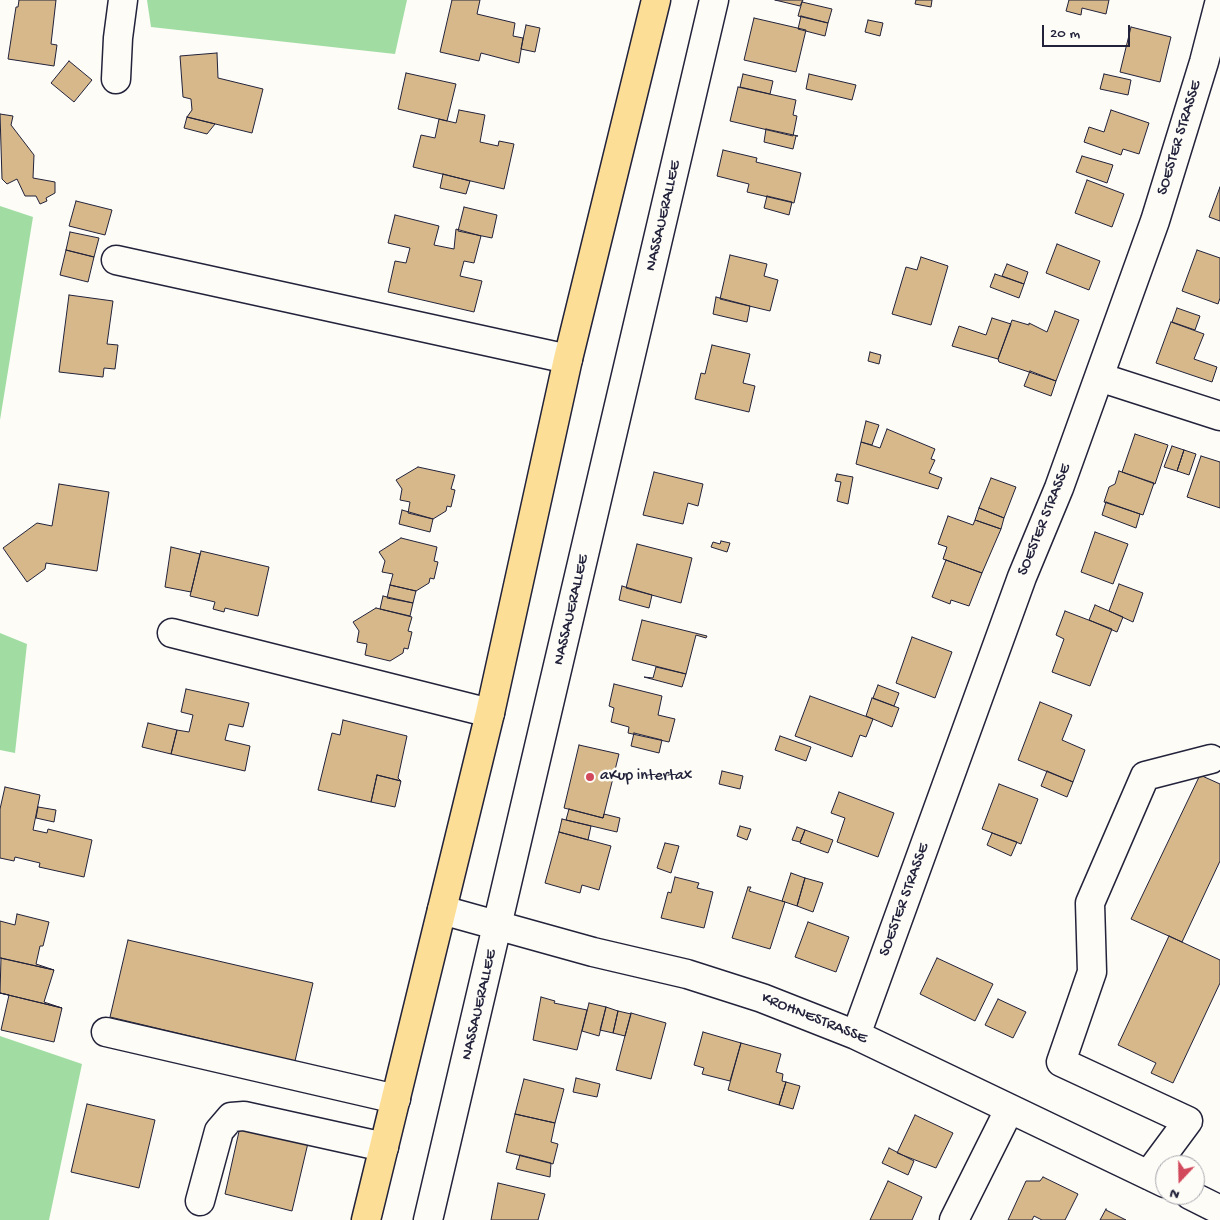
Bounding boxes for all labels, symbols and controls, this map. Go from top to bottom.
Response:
scale bar [1045,15,1132,47]
text: 20 m [1050,25,1080,43]
street label: SOESTER STRASSE [1153,78,1207,198]
street label: NASSAUERALLEE [642,159,686,273]
street label: SOESTER STRASSE [1014,461,1076,579]
street label: NASSAUERALLEE [550,553,594,667]
place label: aKup intertax [600,767,692,787]
marker: aKup intertax [584,771,596,783]
street label: SOESTER STRASSE [876,841,934,959]
street label: NASSAUERALLEE [458,948,502,1062]
street label: KROHNESTRASSE [758,989,870,1049]
north arrow [1155,1155,1205,1205]
text: N [1167,1184,1182,1203]

